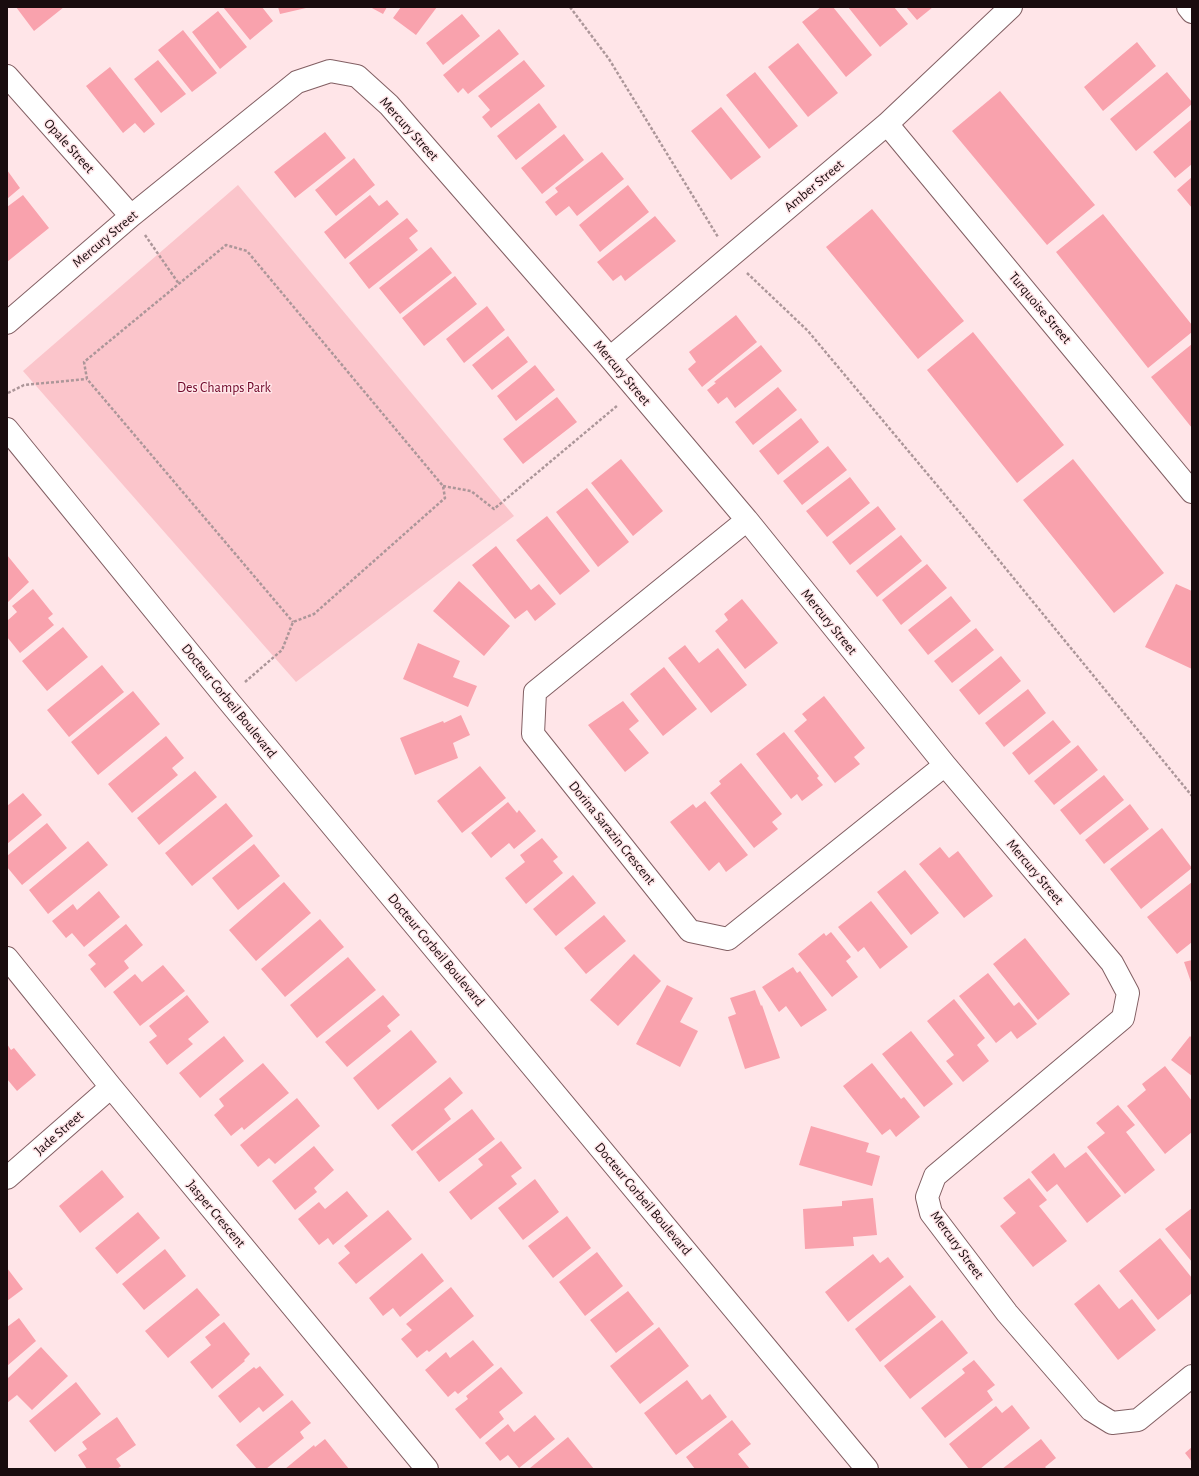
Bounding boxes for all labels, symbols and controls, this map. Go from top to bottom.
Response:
street label: Mercury Street [376,94,442,164]
street label: Opale Street [40,115,98,177]
street label: Amber Street [781,156,847,216]
street label: Mercury Street [69,207,141,271]
street label: Turquoise Street [1005,269,1075,347]
street label: Mercury Street [590,337,654,409]
park label: Des Champs Park [177,380,271,396]
street label: Mercury Street [797,586,861,658]
street label: Docteur Corbeil Boulevard [178,641,280,761]
street label: Dorina Sarazin Crescent [565,778,659,888]
street label: Mercury Street [1003,836,1067,908]
street label: Docteur Corbeil Boulevard [384,890,488,1010]
street label: Jade Street [31,1107,87,1159]
street label: Docteur Corbeil Boulevard [591,1139,695,1259]
street label: Jasper Crescent [183,1177,249,1251]
street label: Mercury Street [927,1208,987,1282]

